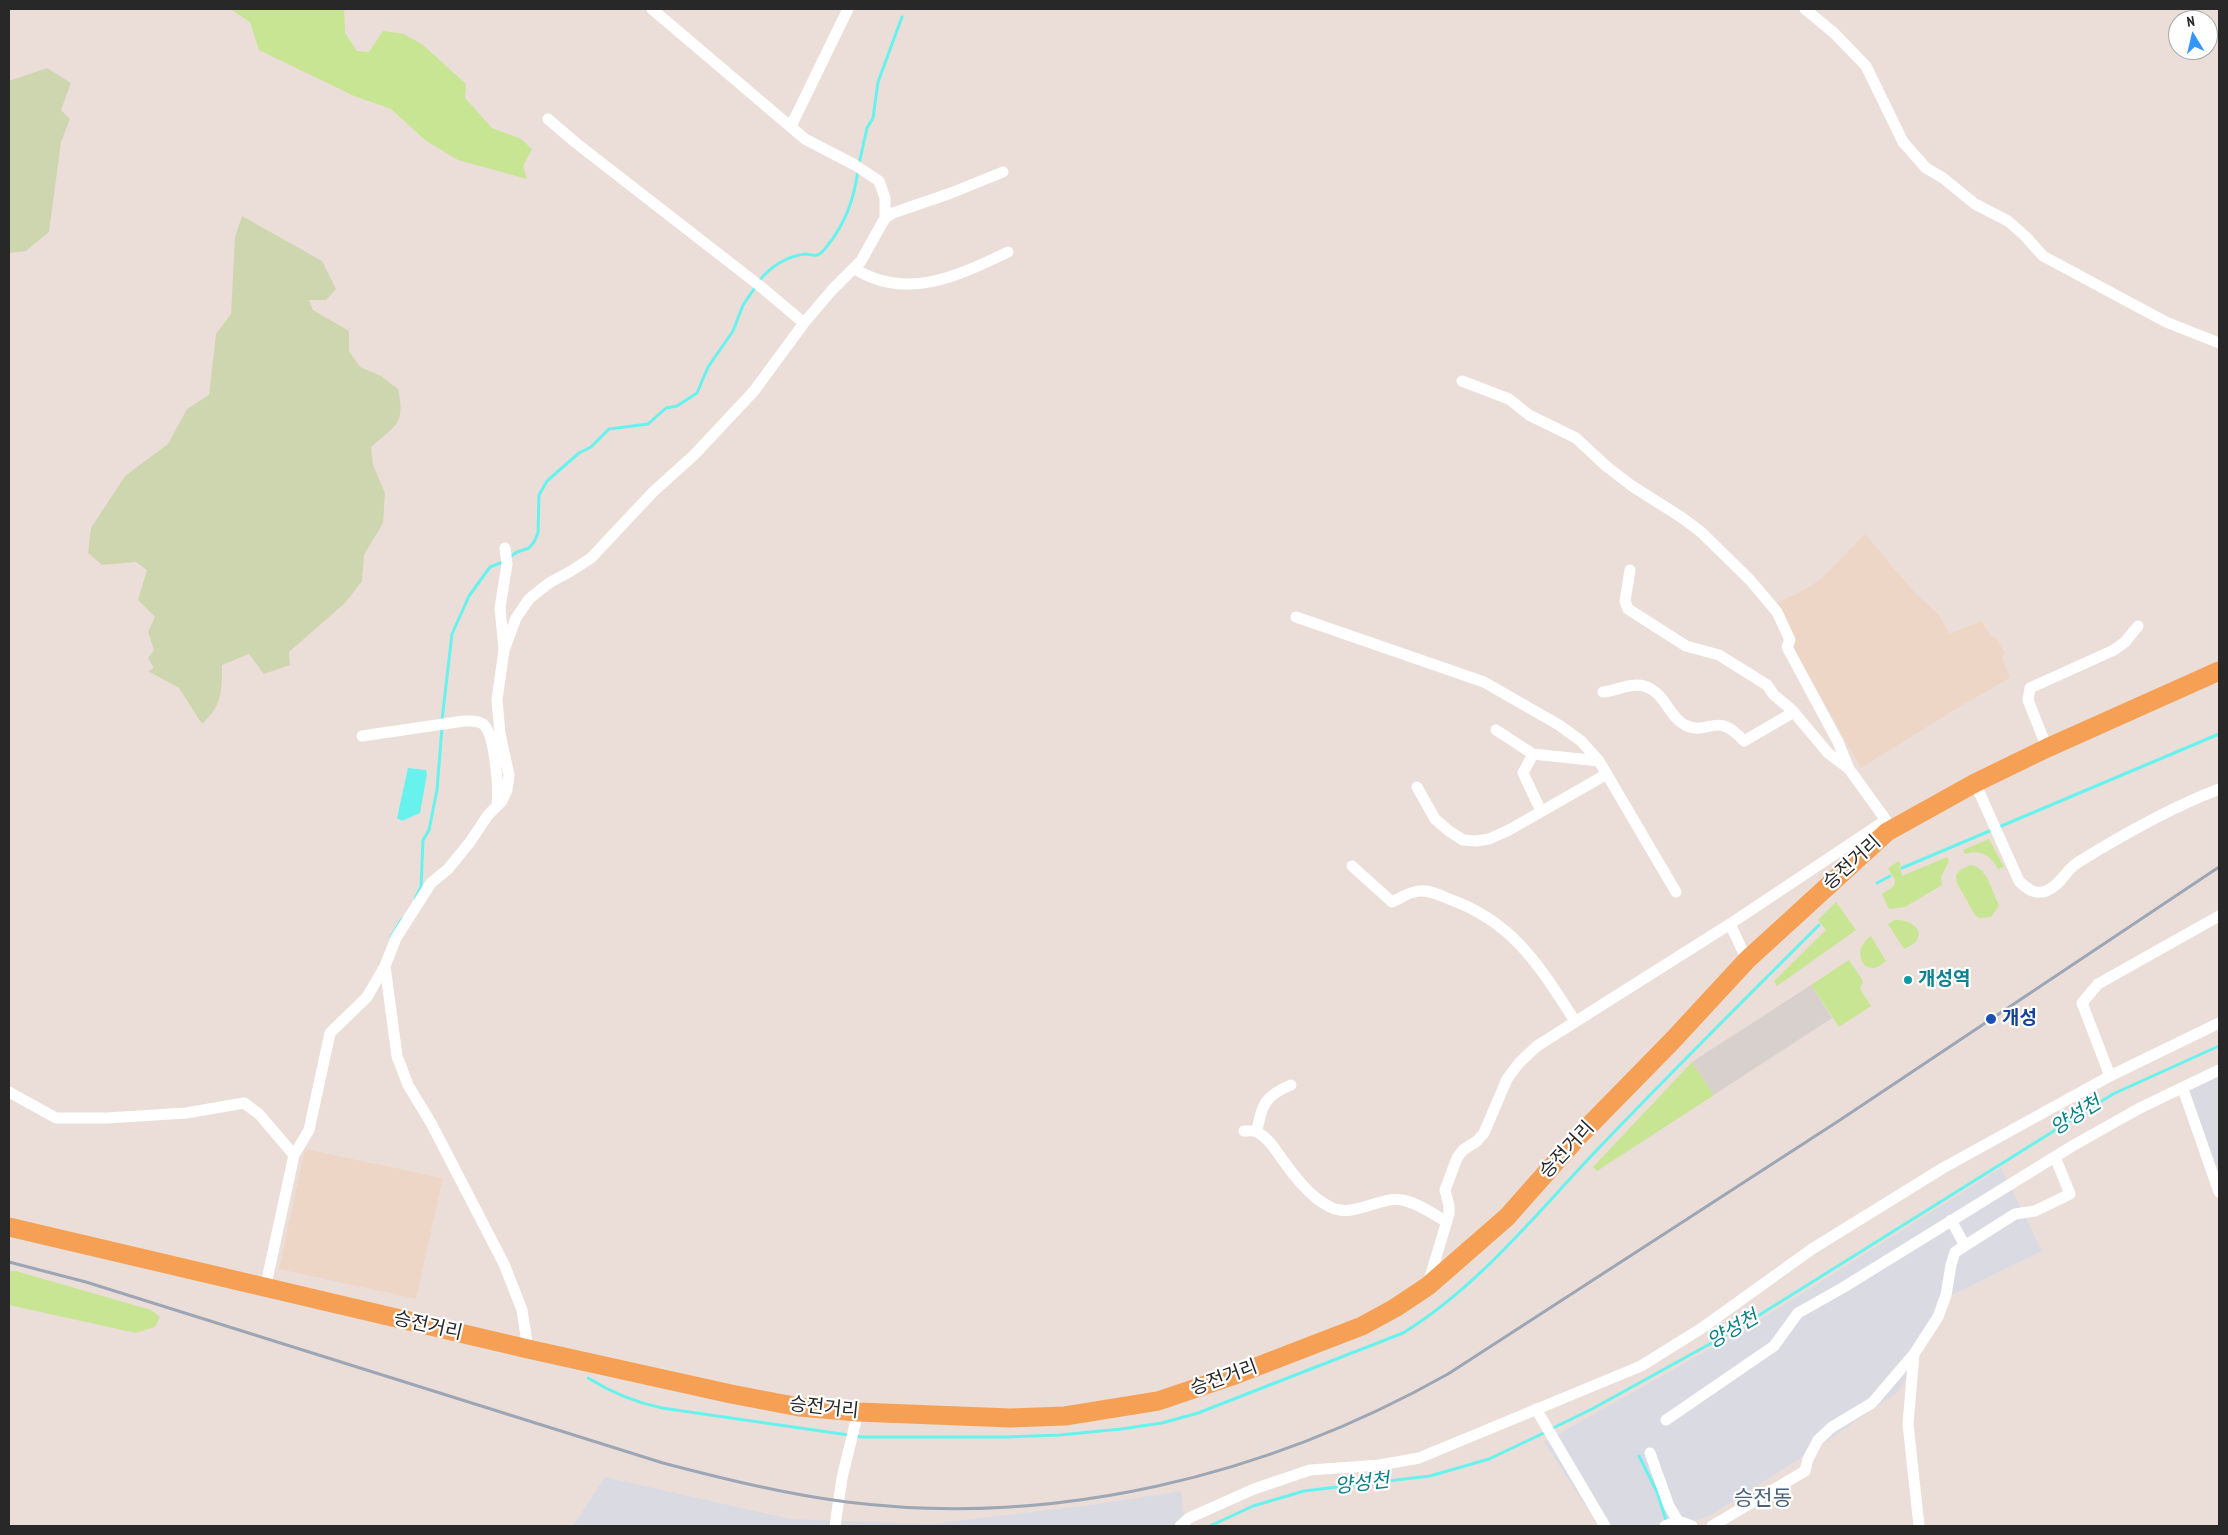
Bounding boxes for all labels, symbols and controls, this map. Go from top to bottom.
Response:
north arrow [2168,10,2218,60]
text: N [2186,12,2196,31]
street label: 승전거리 [1818,831,1886,895]
place label: 개성역 [1918,969,1970,991]
marker: 개성역 [1902,974,1914,986]
place label: 개성 [2002,1008,2037,1030]
marker: 개성 [1984,1012,1998,1026]
water label: 양성천 [2046,1091,2106,1141]
street label: 승전거리 [1535,1117,1599,1183]
water label: 양성천 [1703,1306,1763,1354]
street label: 승전거리 [391,1307,465,1345]
street label: 승전거리 [1187,1355,1261,1401]
street label: 승전거리 [788,1393,860,1423]
water label: 양성천 [1333,1469,1391,1499]
district label: 승전동 [1734,1486,1792,1512]

